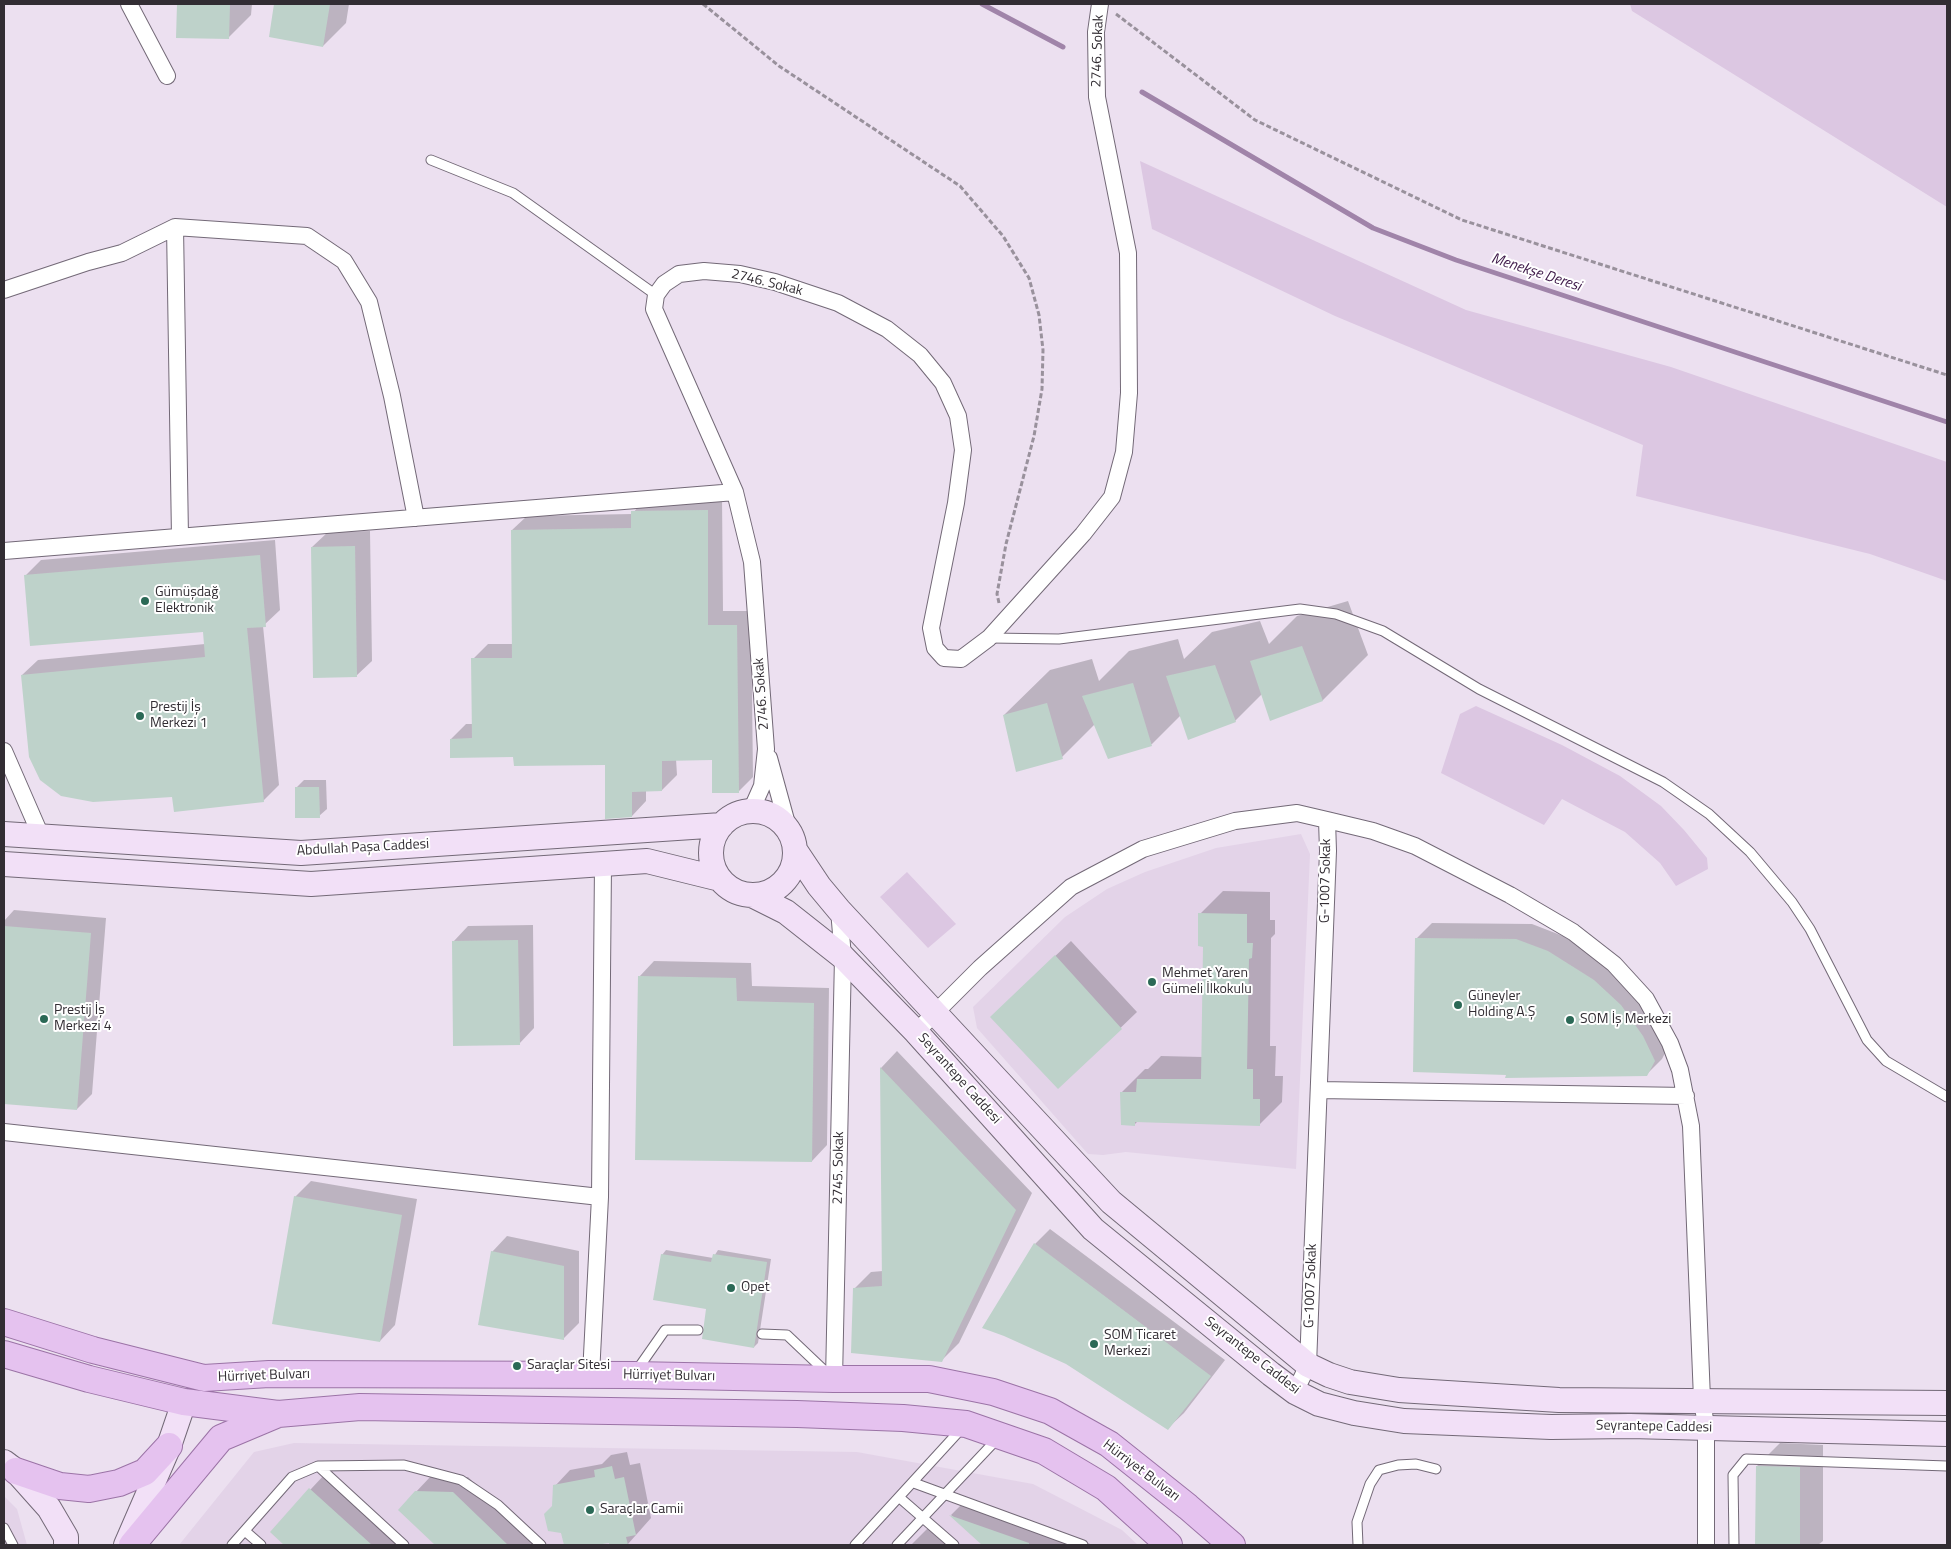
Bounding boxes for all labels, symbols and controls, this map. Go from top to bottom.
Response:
street label: 2746. Sokak [1088,14,1108,88]
water label: Menekşe Deresi [1489,250,1583,296]
street label: 2746. Sokak [730,266,804,300]
place label: Gümüşdağ Elektronik [155,585,218,618]
marker: Gümüşdağ Elektronik [139,595,151,607]
street label: 2746. Sokak [751,657,773,731]
place label: Prestij İş Merkezi 1 [150,700,208,732]
marker: Prestij İş Merkezi 1 [134,710,146,722]
street label: Abdullah Paşa Caddesi [296,836,430,860]
street label: G-1007 Sokak [1317,839,1335,923]
place label: Mehmet Yaren Gümeli İlkokulu [1162,966,1252,999]
marker: Mehmet Yaren Gümeli İlkokulu [1146,976,1158,988]
place label: Güneyler Holding A.Ş [1468,989,1535,1022]
marker: Güneyler Holding A.Ş [1452,999,1464,1011]
place label: Prestij İş Merkezi 4 [54,1003,112,1036]
place label: SOM İş Merkezi [1580,1012,1671,1028]
marker: Prestij İş Merkezi 4 [38,1013,50,1025]
marker: SOM İş Merkezi [1564,1014,1576,1026]
street label: Seyrantepe Caddesi [914,1030,1004,1128]
street label: 2745. Sokak [830,1131,848,1205]
street label: G-1007 Sokak [1301,1243,1321,1329]
place label: Opet [741,1280,770,1296]
marker: Opet [725,1282,737,1294]
street label: Seyrantepe Caddesi [1201,1314,1303,1398]
place label: SOM Ticaret Merkezi [1104,1328,1176,1360]
marker: SOM Ticaret Merkezi [1088,1338,1100,1350]
place label: Saraçlar Sitesi [527,1358,610,1374]
marker: Saraçlar Sitesi [511,1360,523,1372]
street label: Hürriyet Bulvarı [218,1366,310,1386]
street label: Hürriyet Bulvarı [623,1367,715,1385]
street label: Seyrantepe Caddesi [1596,1418,1712,1436]
street label: Hürriyet Bulvarı [1099,1437,1183,1505]
place label: Saraçlar Camii [600,1502,683,1518]
marker: Saraçlar Camii [584,1504,596,1516]

